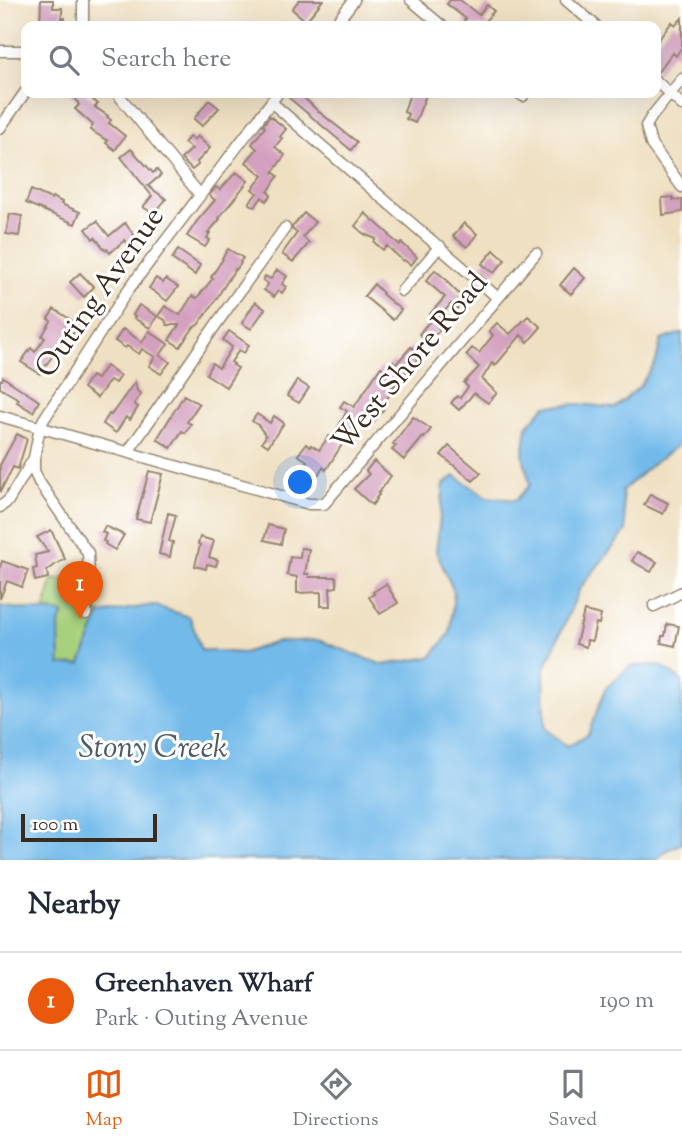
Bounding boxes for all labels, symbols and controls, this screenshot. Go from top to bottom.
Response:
search box [21,21,661,98]
icon: search [45,41,83,79]
text: Search here [101,41,231,78]
street label: Outing Avenue [26,199,176,387]
street label: West Shore Road [323,264,499,462]
your location [283,465,317,499]
pin: 1 [57,561,103,619]
water label: Stony Creek [78,726,228,772]
scale bar [21,811,158,843]
text: 100 m [32,812,78,839]
text: Nearby [28,884,120,927]
text: Greenhaven Wharf [95,966,313,1003]
text: 1 [47,985,55,1018]
text: 190 m [599,985,654,1018]
text: Park · Outing Avenue [95,1003,308,1036]
tab: Map [85,1065,123,1134]
tab: Directions [293,1065,378,1134]
tab: Saved [548,1065,597,1134]

